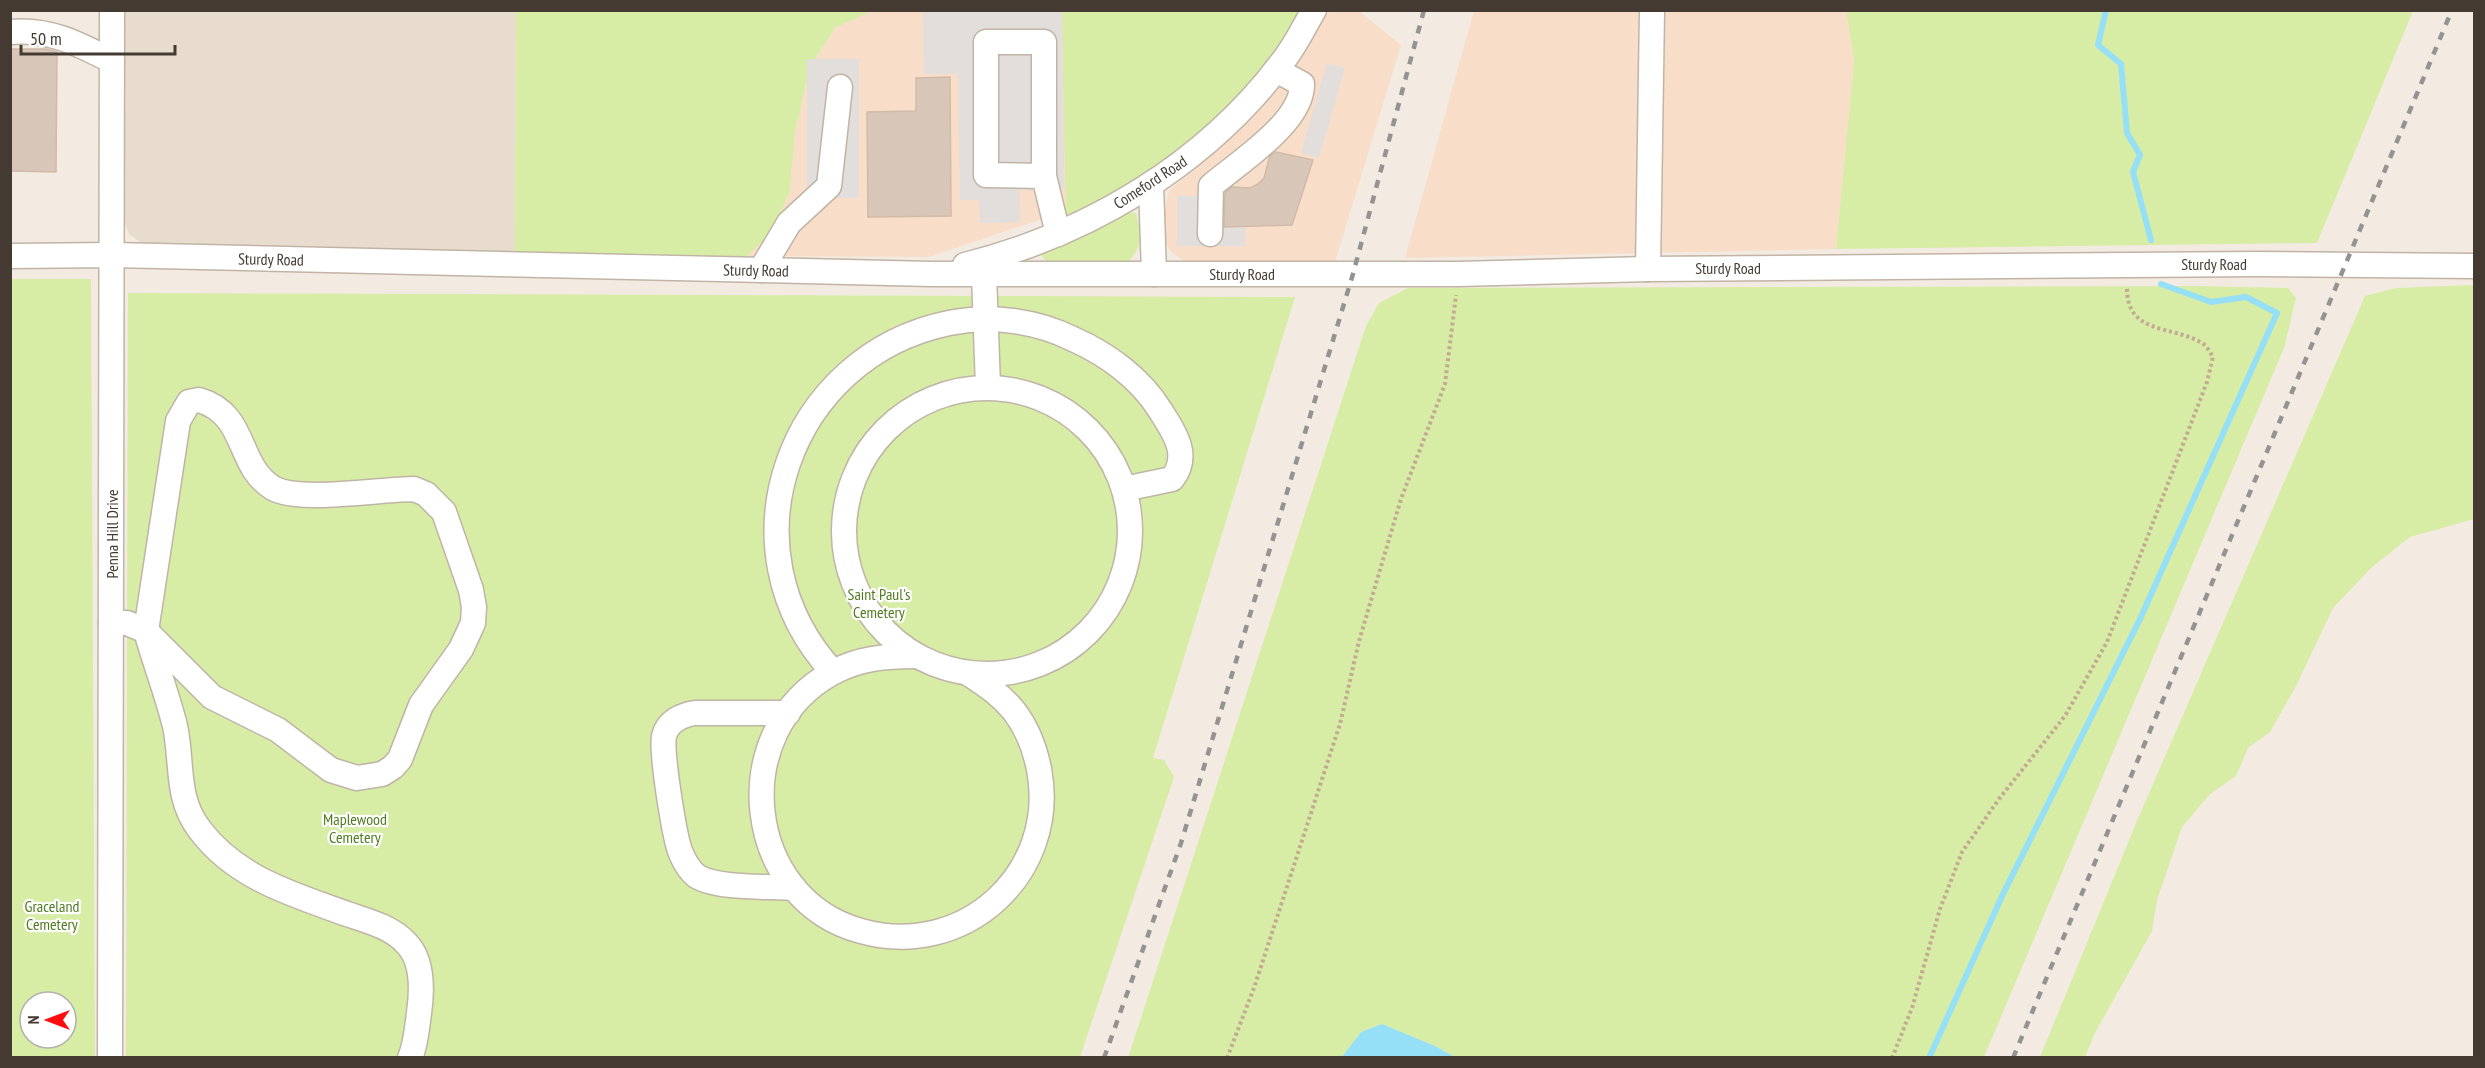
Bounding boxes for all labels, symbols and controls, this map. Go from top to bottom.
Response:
scale bar [21,18,176,56]
text: 50 m [30,27,62,50]
street label: Comeford Road [1109,151,1191,213]
street label: Sturdy Road [238,248,304,270]
street label: Sturdy Road [2181,254,2247,274]
street label: Sturdy Road [1695,258,1761,278]
street label: Sturdy Road [723,259,789,281]
street label: Sturdy Road [1209,264,1275,284]
street label: Penna Hill Drive [102,489,122,579]
park label: Saint Paul's Cemetery [848,584,910,622]
park label: Maplewood Cemetery [323,809,387,847]
park label: Graceland Cemetery [25,896,79,934]
north arrow [18,990,78,1050]
text: N [23,1016,43,1024]

